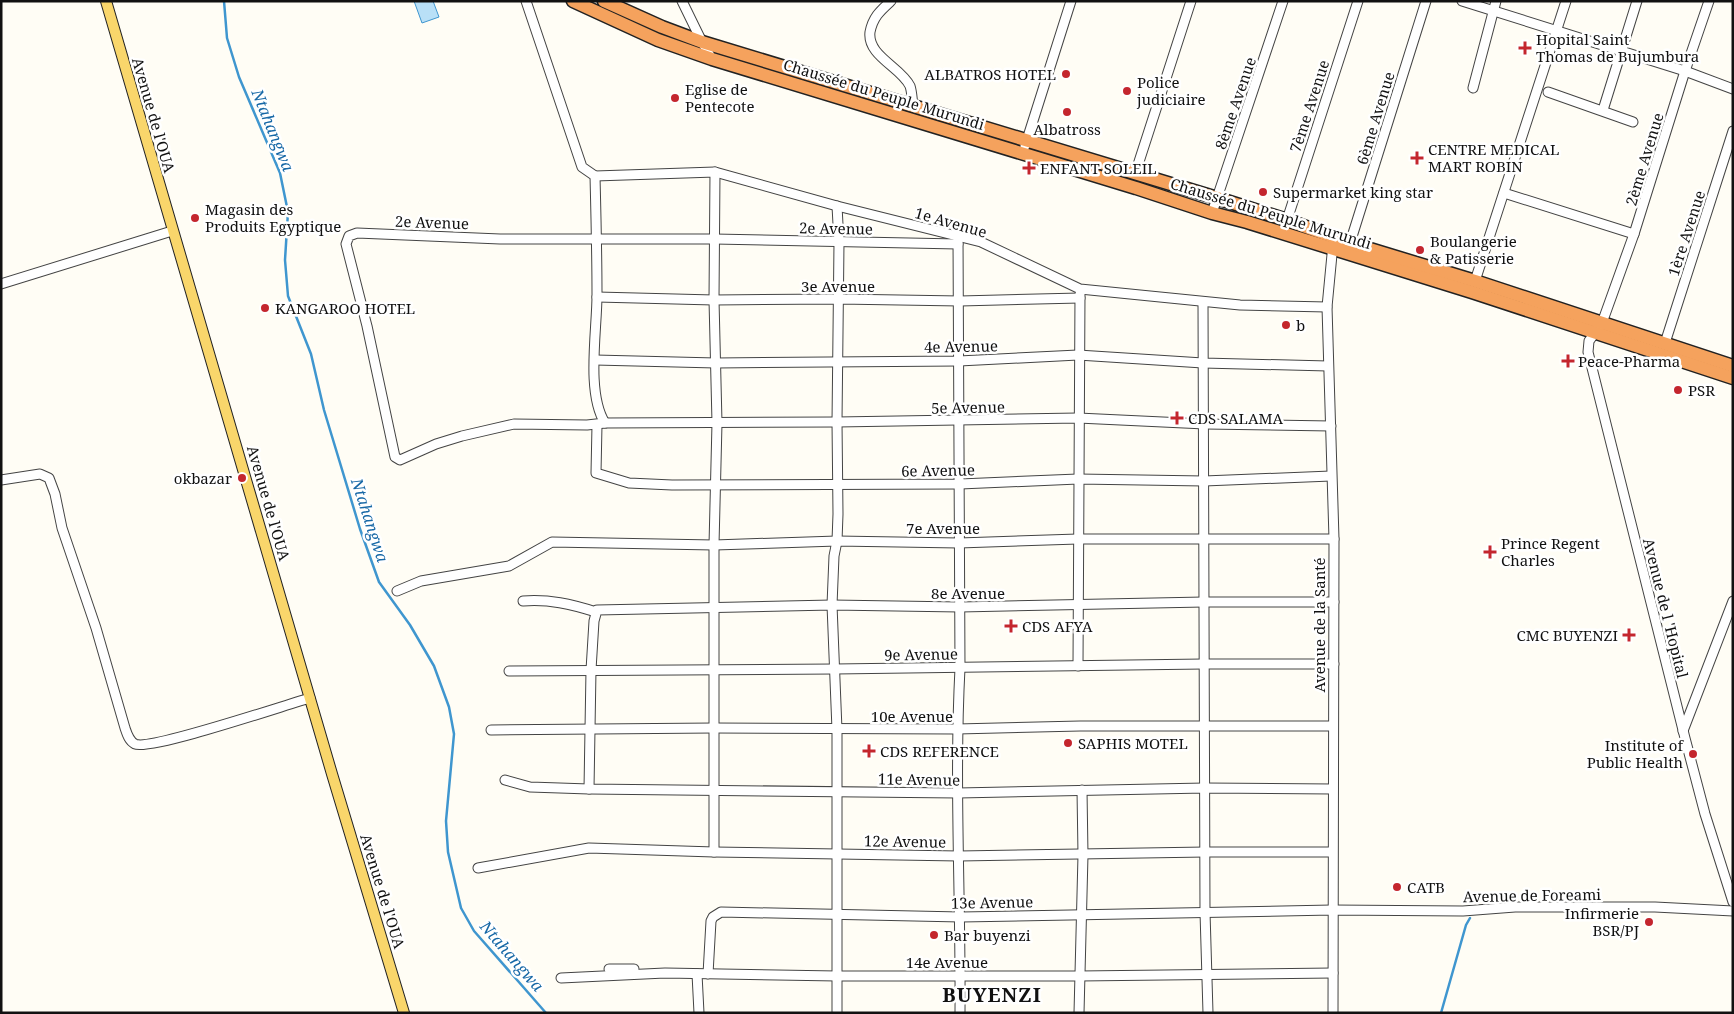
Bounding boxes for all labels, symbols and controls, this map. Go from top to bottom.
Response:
place label: Hopital Saint Thomas de Bujumbura [1536,29,1699,66]
marker: Hopital Saint Thomas de Bujumbura [1518,41,1532,55]
street label: Chaussée du Peuple Murundi [781,54,987,134]
street label: 8ème Avenue [1210,54,1260,152]
street label: Avenue de l'OUA [128,55,180,175]
street label: 7ème Avenue [1285,57,1333,155]
place label: ALBATROS HOTEL [924,64,1056,84]
marker: ALBATROS HOTEL [1060,68,1072,80]
street label: 6ème Avenue [1351,69,1399,167]
place label: Police judiciaire [1136,72,1206,109]
place label: Eglise de Pentecote [685,79,754,116]
water label: Ntahangwa [246,85,300,175]
marker: Police judiciaire [1121,85,1133,97]
marker: Eglise de Pentecote [669,92,681,104]
marker: Albatross [1061,106,1073,118]
street label: 2ème Avenue [1620,110,1668,208]
place label: Albatross [1033,119,1101,139]
place label: CENTRE MEDICAL MART ROBIN [1428,139,1559,176]
marker: CENTRE MEDICAL MART ROBIN [1410,151,1424,165]
place label: ENFANT SOLEIL [1040,158,1157,178]
marker: ENFANT SOLEIL [1022,161,1036,175]
street label: Chaussée du Peuple Murundi [1168,173,1374,253]
place label: Supermarket king star [1273,182,1433,202]
marker: Supermarket king star [1257,186,1269,198]
street label: 1ère Avenue [1663,188,1709,278]
place label: Magasin des Produits Egyptique [205,199,341,236]
street label: 1e Avenue [913,202,989,242]
street label: 2e Avenue [395,211,469,233]
marker: Magasin des Produits Egyptique [189,212,201,224]
street label: 2e Avenue [799,217,873,239]
place label: Boulangerie & Patisserie [1430,231,1517,268]
marker: Boulangerie & Patisserie [1414,244,1426,256]
street label: 3e Avenue [801,276,875,296]
place label: KANGAROO HOTEL [275,298,415,318]
marker: KANGAROO HOTEL [259,302,271,314]
place label: b [1296,315,1305,335]
marker: b [1280,319,1292,331]
street label: 4e Avenue [924,335,998,357]
place label: Peace-Pharma [1578,351,1680,371]
marker: Peace-Pharma [1562,355,1574,367]
place label: PSR [1688,380,1715,400]
marker: PSR [1672,384,1684,396]
street label: 5e Avenue [931,396,1005,418]
place label: CDS SALAMA [1188,408,1284,428]
marker: CDS SALAMA [1170,411,1184,425]
street label: Avenue de l'OUA [243,443,295,563]
street label: 6e Avenue [901,459,975,481]
place label: okbazar [174,468,232,488]
marker: okbazar [236,472,248,484]
water label: Ntahangwa [346,474,394,565]
street label: 7e Avenue [906,518,980,538]
place label: Prince Regent Charles [1501,533,1600,570]
street label: Avenue de l 'Hopital [1639,536,1693,680]
marker: Prince Regent Charles [1483,545,1497,559]
street label: Avenue de la Santé [1309,557,1329,693]
street label: 8e Avenue [931,583,1005,603]
place label: CDS AFYA [1022,616,1093,636]
marker: CDS AFYA [1004,619,1018,633]
place label: CMC BUYENZI [1516,625,1618,645]
marker: CMC BUYENZI [1622,628,1636,642]
street label: 9e Avenue [884,643,958,665]
street label: 10e Avenue [871,706,953,726]
place label: SAPHIS MOTEL [1078,733,1188,753]
place label: Institute of Public Health [1587,735,1684,772]
marker: SAPHIS MOTEL [1062,737,1074,749]
place label: CDS REFERENCE [880,741,999,761]
marker: CDS REFERENCE [862,744,876,758]
marker: Institute of Public Health [1687,748,1699,760]
street label: 11e Avenue [878,768,960,790]
street label: 12e Avenue [864,830,946,852]
street label: Avenue de l'OUA [356,831,410,951]
place label: CATB [1407,877,1445,897]
marker: CATB [1391,881,1403,893]
street label: Avenue de Foreami [1463,884,1601,906]
street label: 13e Avenue [951,891,1033,913]
place label: Infirmerie BSR/PJ [1565,903,1639,940]
water label: Ntahangwa [474,915,549,997]
marker: Infirmerie BSR/PJ [1643,916,1655,928]
place label: Bar buyenzi [944,925,1031,945]
marker: Bar buyenzi [928,929,940,941]
street label: 14e Avenue [906,952,988,972]
district label: BUYENZI [942,981,1042,1008]

